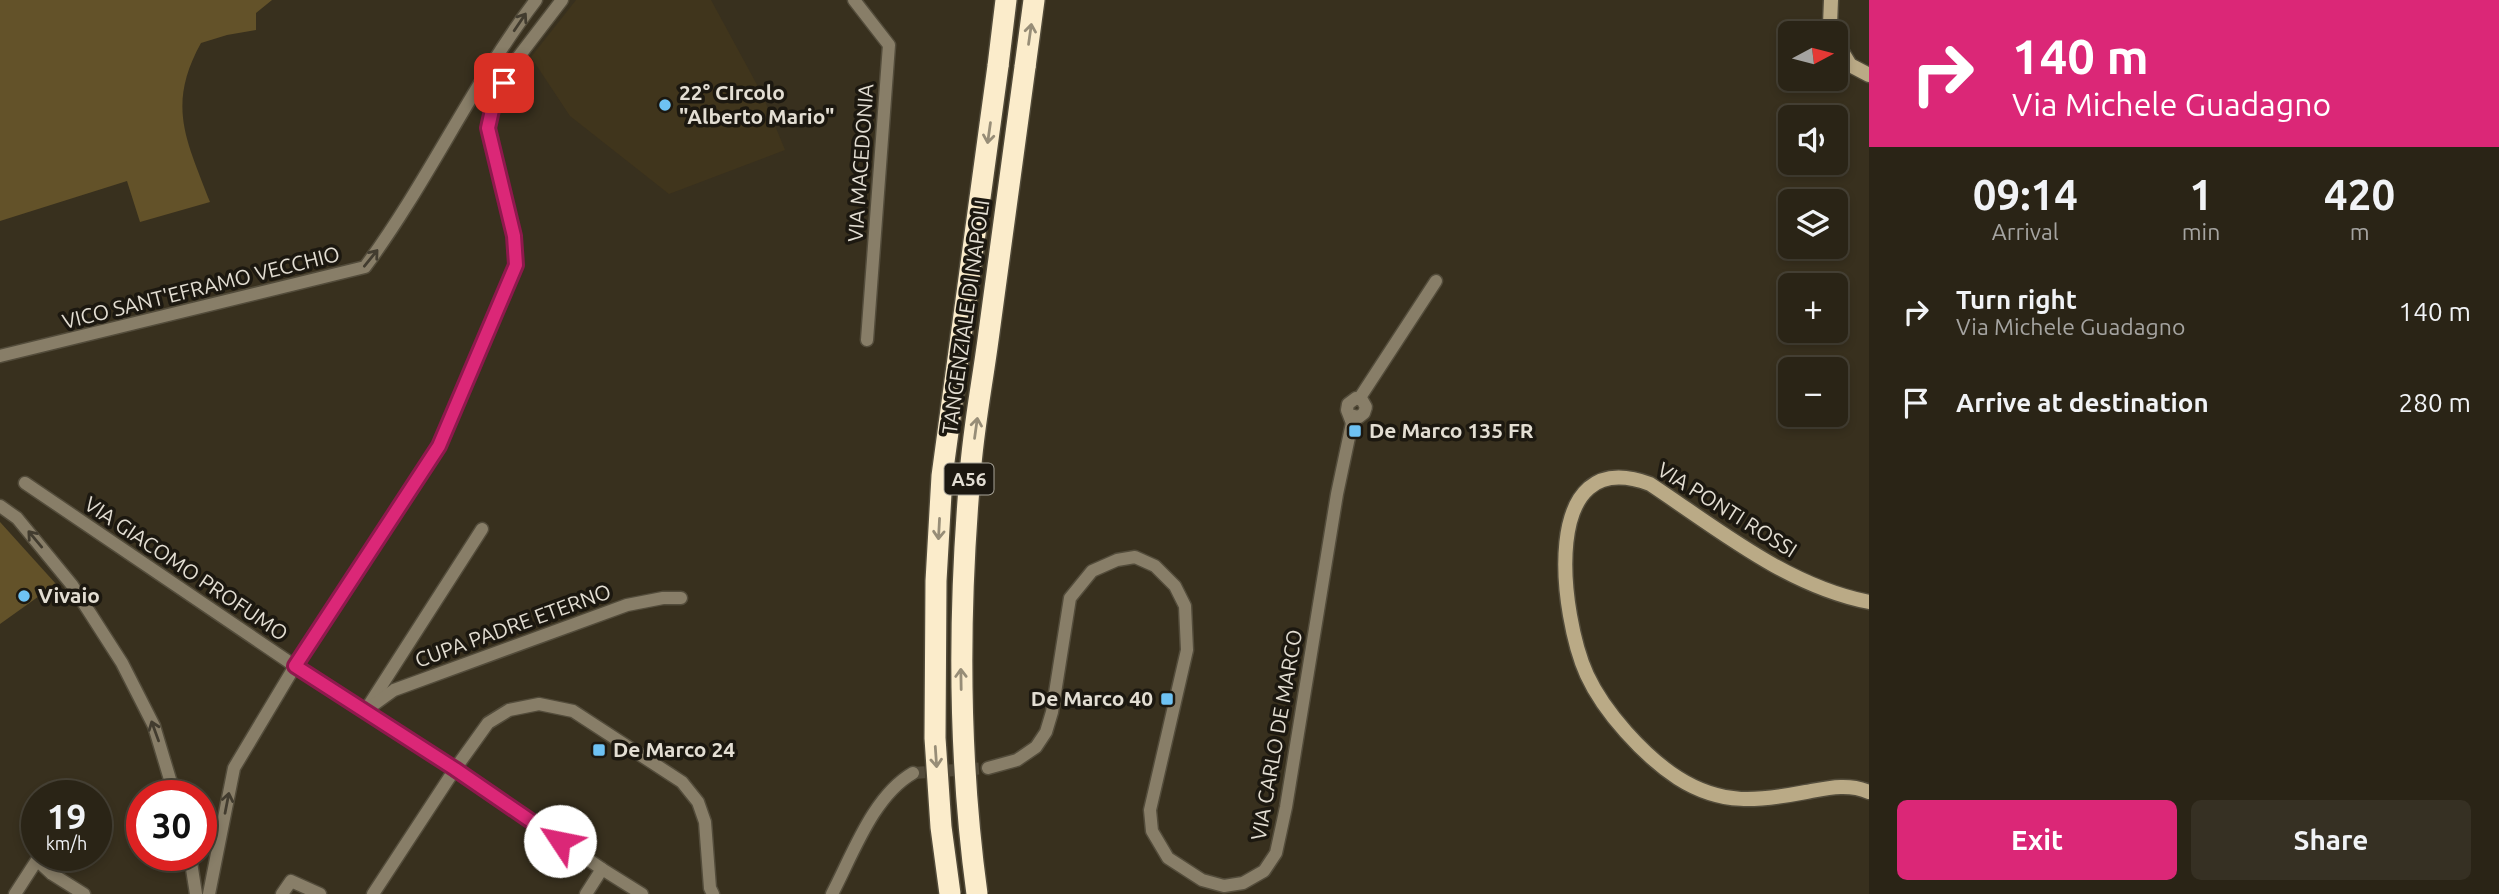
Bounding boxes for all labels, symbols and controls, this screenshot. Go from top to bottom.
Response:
one-way arrow [513,13,528,32]
north arrow [1778,21,1848,91]
map controls [1778,21,1848,427]
one-way arrow [1024,23,1037,45]
icon: right [1897,28,1988,119]
text: 140 m [2012,28,2149,83]
pin [474,53,534,113]
icon: arrive [485,64,523,102]
place label: 22° CIrcolo "Alberto Mario" [679,80,834,128]
street label: VIA MACEDONIA [842,83,878,243]
text: Via Michele Guadagno [2012,86,2331,122]
marker: 22° CIrcolo "Alberto Mario" [657,97,673,113]
button: sound [1778,105,1848,175]
one-way arrow [982,122,995,144]
text: 09:14 [1973,171,2078,218]
text: 1 [2189,171,2213,218]
text: 420 [2324,171,2395,218]
button: layers [1778,189,1848,259]
street label: TANGENZIALE DI NAPOLI [937,198,993,436]
text: Arrival [1992,219,2059,244]
text: min [2182,219,2220,244]
text: m [2350,219,2370,244]
street label: VICO SANT'EFRAMO VECCHIO [60,241,342,333]
one-way arrow [364,249,379,267]
button: + [1778,273,1848,343]
text: Turn right [1956,285,2077,314]
icon: right [1897,293,1935,331]
text: 140 m [2399,297,2471,326]
text: Via Michele Guadagno [1956,314,2185,339]
button: − [1778,357,1848,427]
icon: arrive [1897,384,1935,422]
text: Arrive at destination [1956,388,2209,417]
text: 280 m [2399,388,2471,417]
one-way arrow [970,417,983,440]
place label: De Marco 135 FR [1369,418,1534,442]
marker: De Marco 135 FR [1347,423,1363,439]
street label: VIA PONTI ROSSI [1653,457,1802,562]
road number: A56 [944,464,993,494]
street label: VIA GIACOMO PROFUMO [80,491,293,645]
one-way arrow [932,517,945,540]
one-way arrow [27,531,42,549]
street label: CUPA PADRE ETERNO [411,578,614,672]
place label: Vivaio [38,583,100,607]
marker: Vivaio [16,588,32,604]
street label: VIA CARLO DE MARCO [1246,628,1306,842]
one-way arrow [954,668,968,691]
place label: De Marco 40 [1031,686,1153,710]
marker: De Marco 40 [1159,691,1175,707]
one-way arrow [148,721,160,743]
place label: De Marco 24 [613,737,735,761]
marker: De Marco 24 [591,742,607,758]
one-way arrow [930,745,943,767]
speed limit sign: 30 [126,780,217,871]
one-way arrow [221,792,234,815]
text: 19 [47,796,86,836]
button: Exit [1897,800,2177,880]
button: Share [2191,800,2471,880]
position arrow [523,804,597,878]
text: km/h [46,833,87,853]

